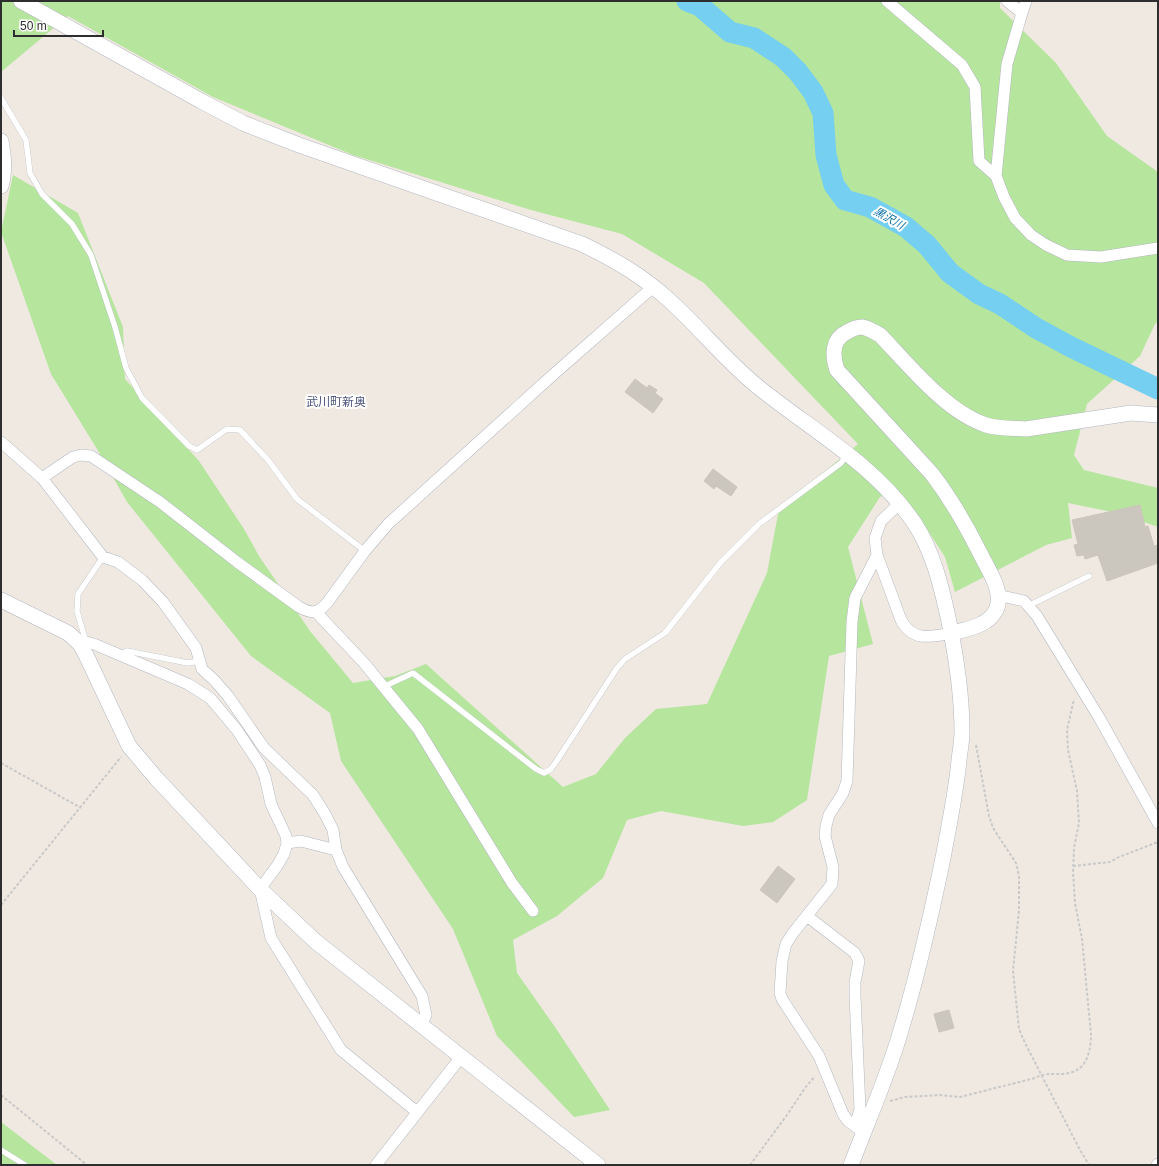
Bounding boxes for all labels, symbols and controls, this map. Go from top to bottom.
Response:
scale bar [14,12,103,38]
text: 50 m [20,19,47,33]
water label: 黒沢川 [872,205,907,232]
district label: 武川町新奥 [306,395,366,409]

